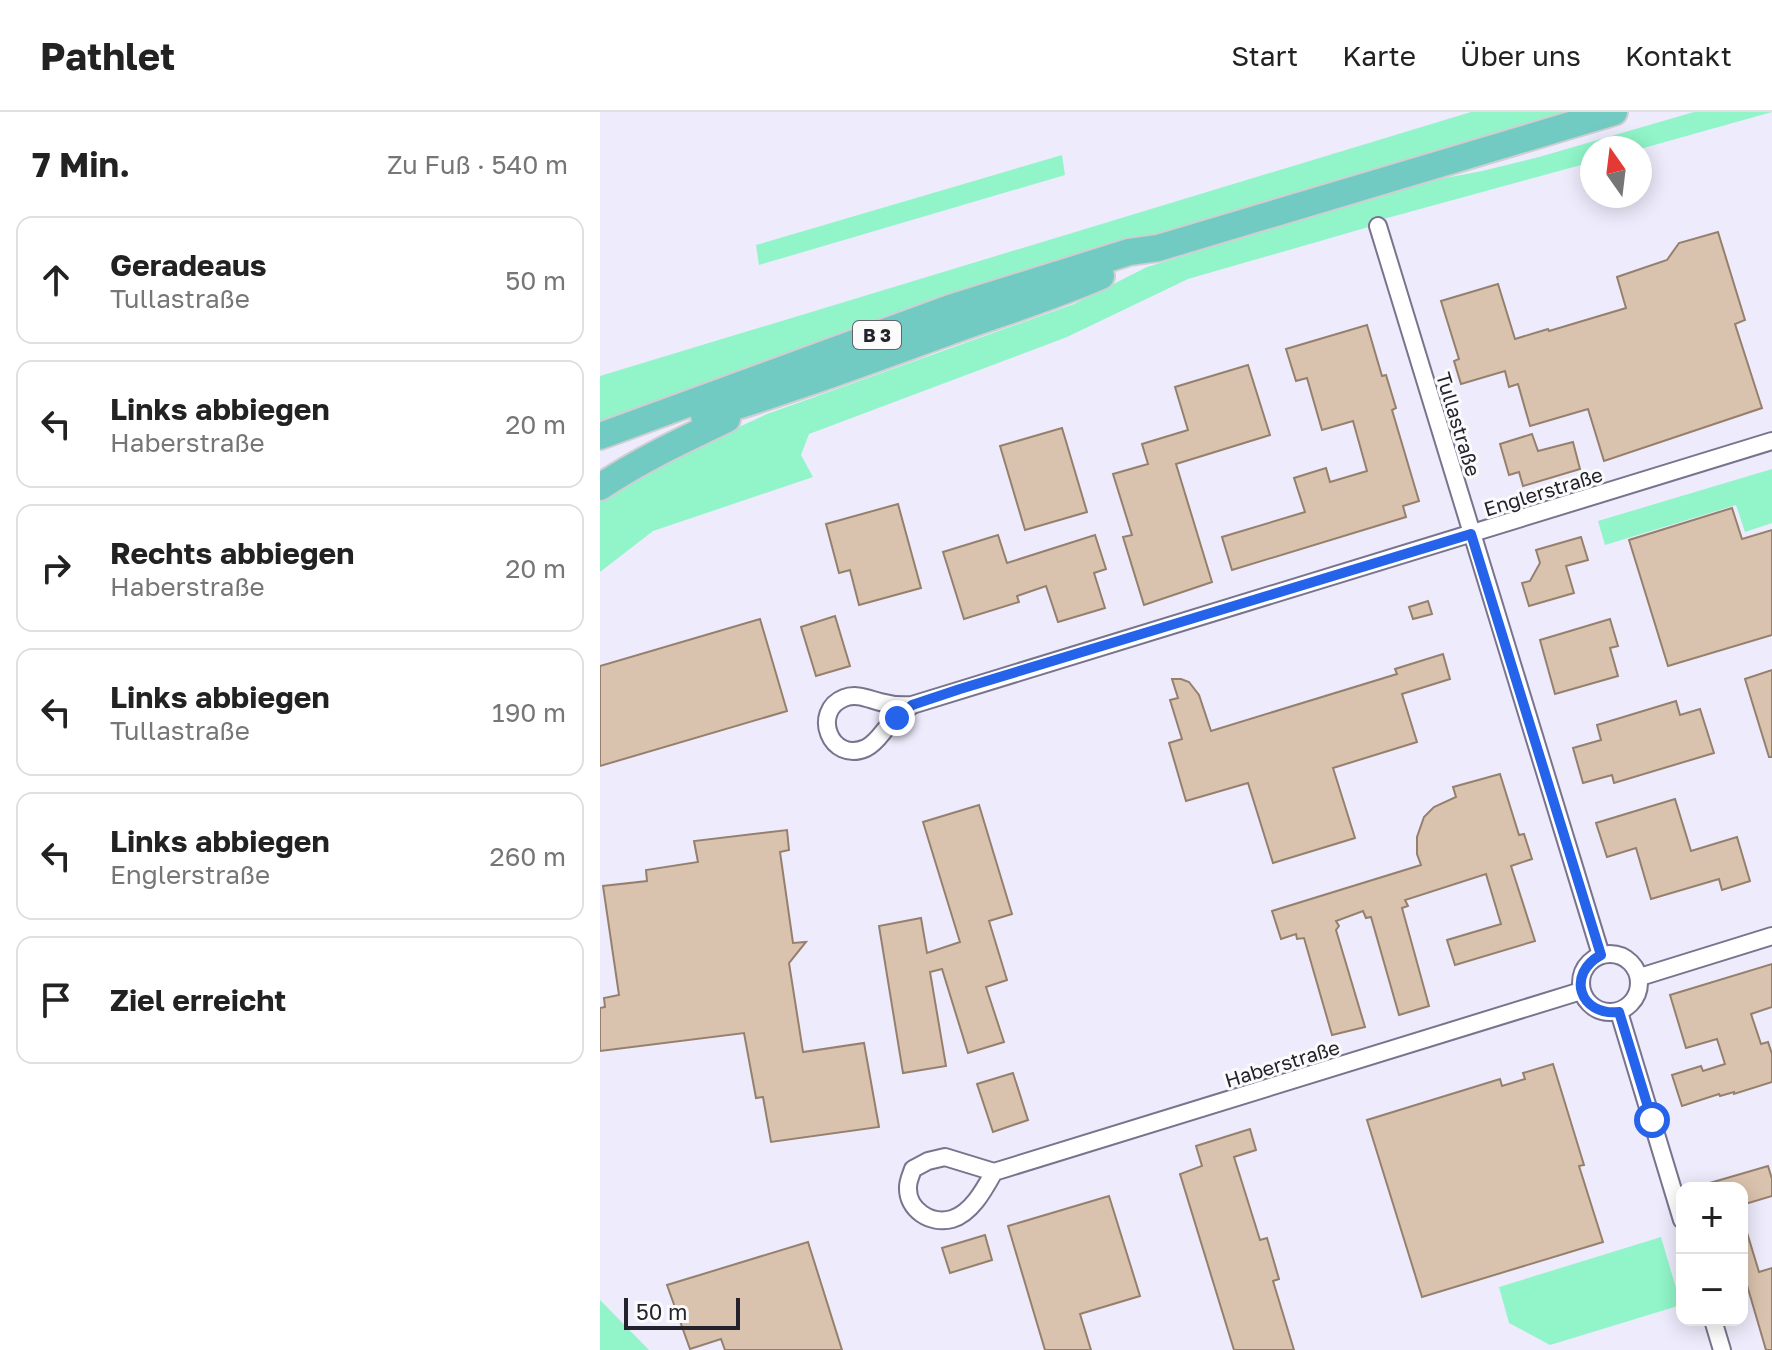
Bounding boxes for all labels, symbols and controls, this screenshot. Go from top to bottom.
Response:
text: Pathlet [40,33,175,78]
text: Start [1231,39,1298,72]
text: Karte [1342,39,1416,72]
text: Über uns [1460,39,1581,72]
text: Kontakt [1625,39,1732,72]
north arrow [1580,136,1652,208]
text: 7 Min. [32,144,130,184]
text: Zu Fuß · 540 m [387,149,568,180]
text: Geradeaus [110,247,267,283]
icon: ahead [34,258,78,302]
text: 50 m [505,265,566,296]
text: Tullastraße [110,283,250,314]
road number: B 3 [853,321,901,349]
street label: Tullastraße [1432,369,1486,479]
text: Links abbiegen [110,391,330,427]
icon: left [34,402,78,446]
text: 20 m [505,409,566,440]
text: Haberstraße [110,427,265,458]
street label: Englerstraße [1481,462,1605,520]
text: Rechts abbiegen [110,535,354,571]
icon: right [34,546,78,590]
text: 20 m [505,553,566,584]
text: Haberstraße [110,571,265,602]
text: Links abbiegen [110,679,330,715]
icon: left [34,690,78,734]
text: 190 m [492,697,566,728]
route end [879,700,915,736]
text: Tullastraße [110,715,250,746]
text: Links abbiegen [110,823,330,859]
icon: left [34,834,78,878]
text: 260 m [490,841,566,872]
text: Englerstraße [110,859,270,890]
icon: arrive [34,978,78,1022]
text: Ziel erreicht [110,982,286,1018]
street label: Haberstraße [1222,1034,1342,1092]
route start [1634,1102,1670,1138]
map controls [1676,1182,1748,1326]
button: + [1676,1182,1748,1254]
button: − [1676,1254,1748,1326]
scale bar [624,1294,740,1330]
text: 50 m [636,1298,687,1325]

